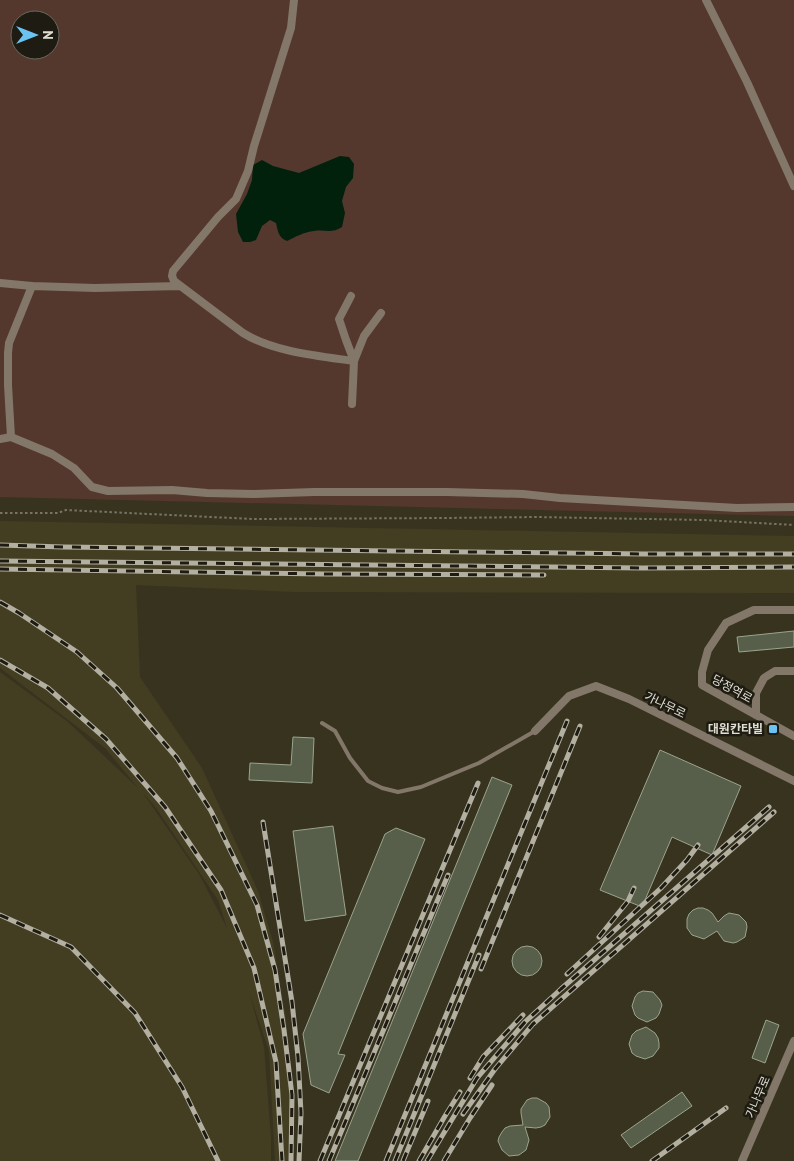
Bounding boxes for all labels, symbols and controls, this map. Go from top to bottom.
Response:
north arrow [10,10,60,60]
text: N [39,30,57,40]
street label: 당정역로 [709,671,755,706]
street label: 가나무로 [642,688,688,721]
place label: 대원칸타빌 [708,721,763,736]
marker: 대원칸타빌 [767,723,779,735]
street label: 가나무로 [742,1074,773,1120]

